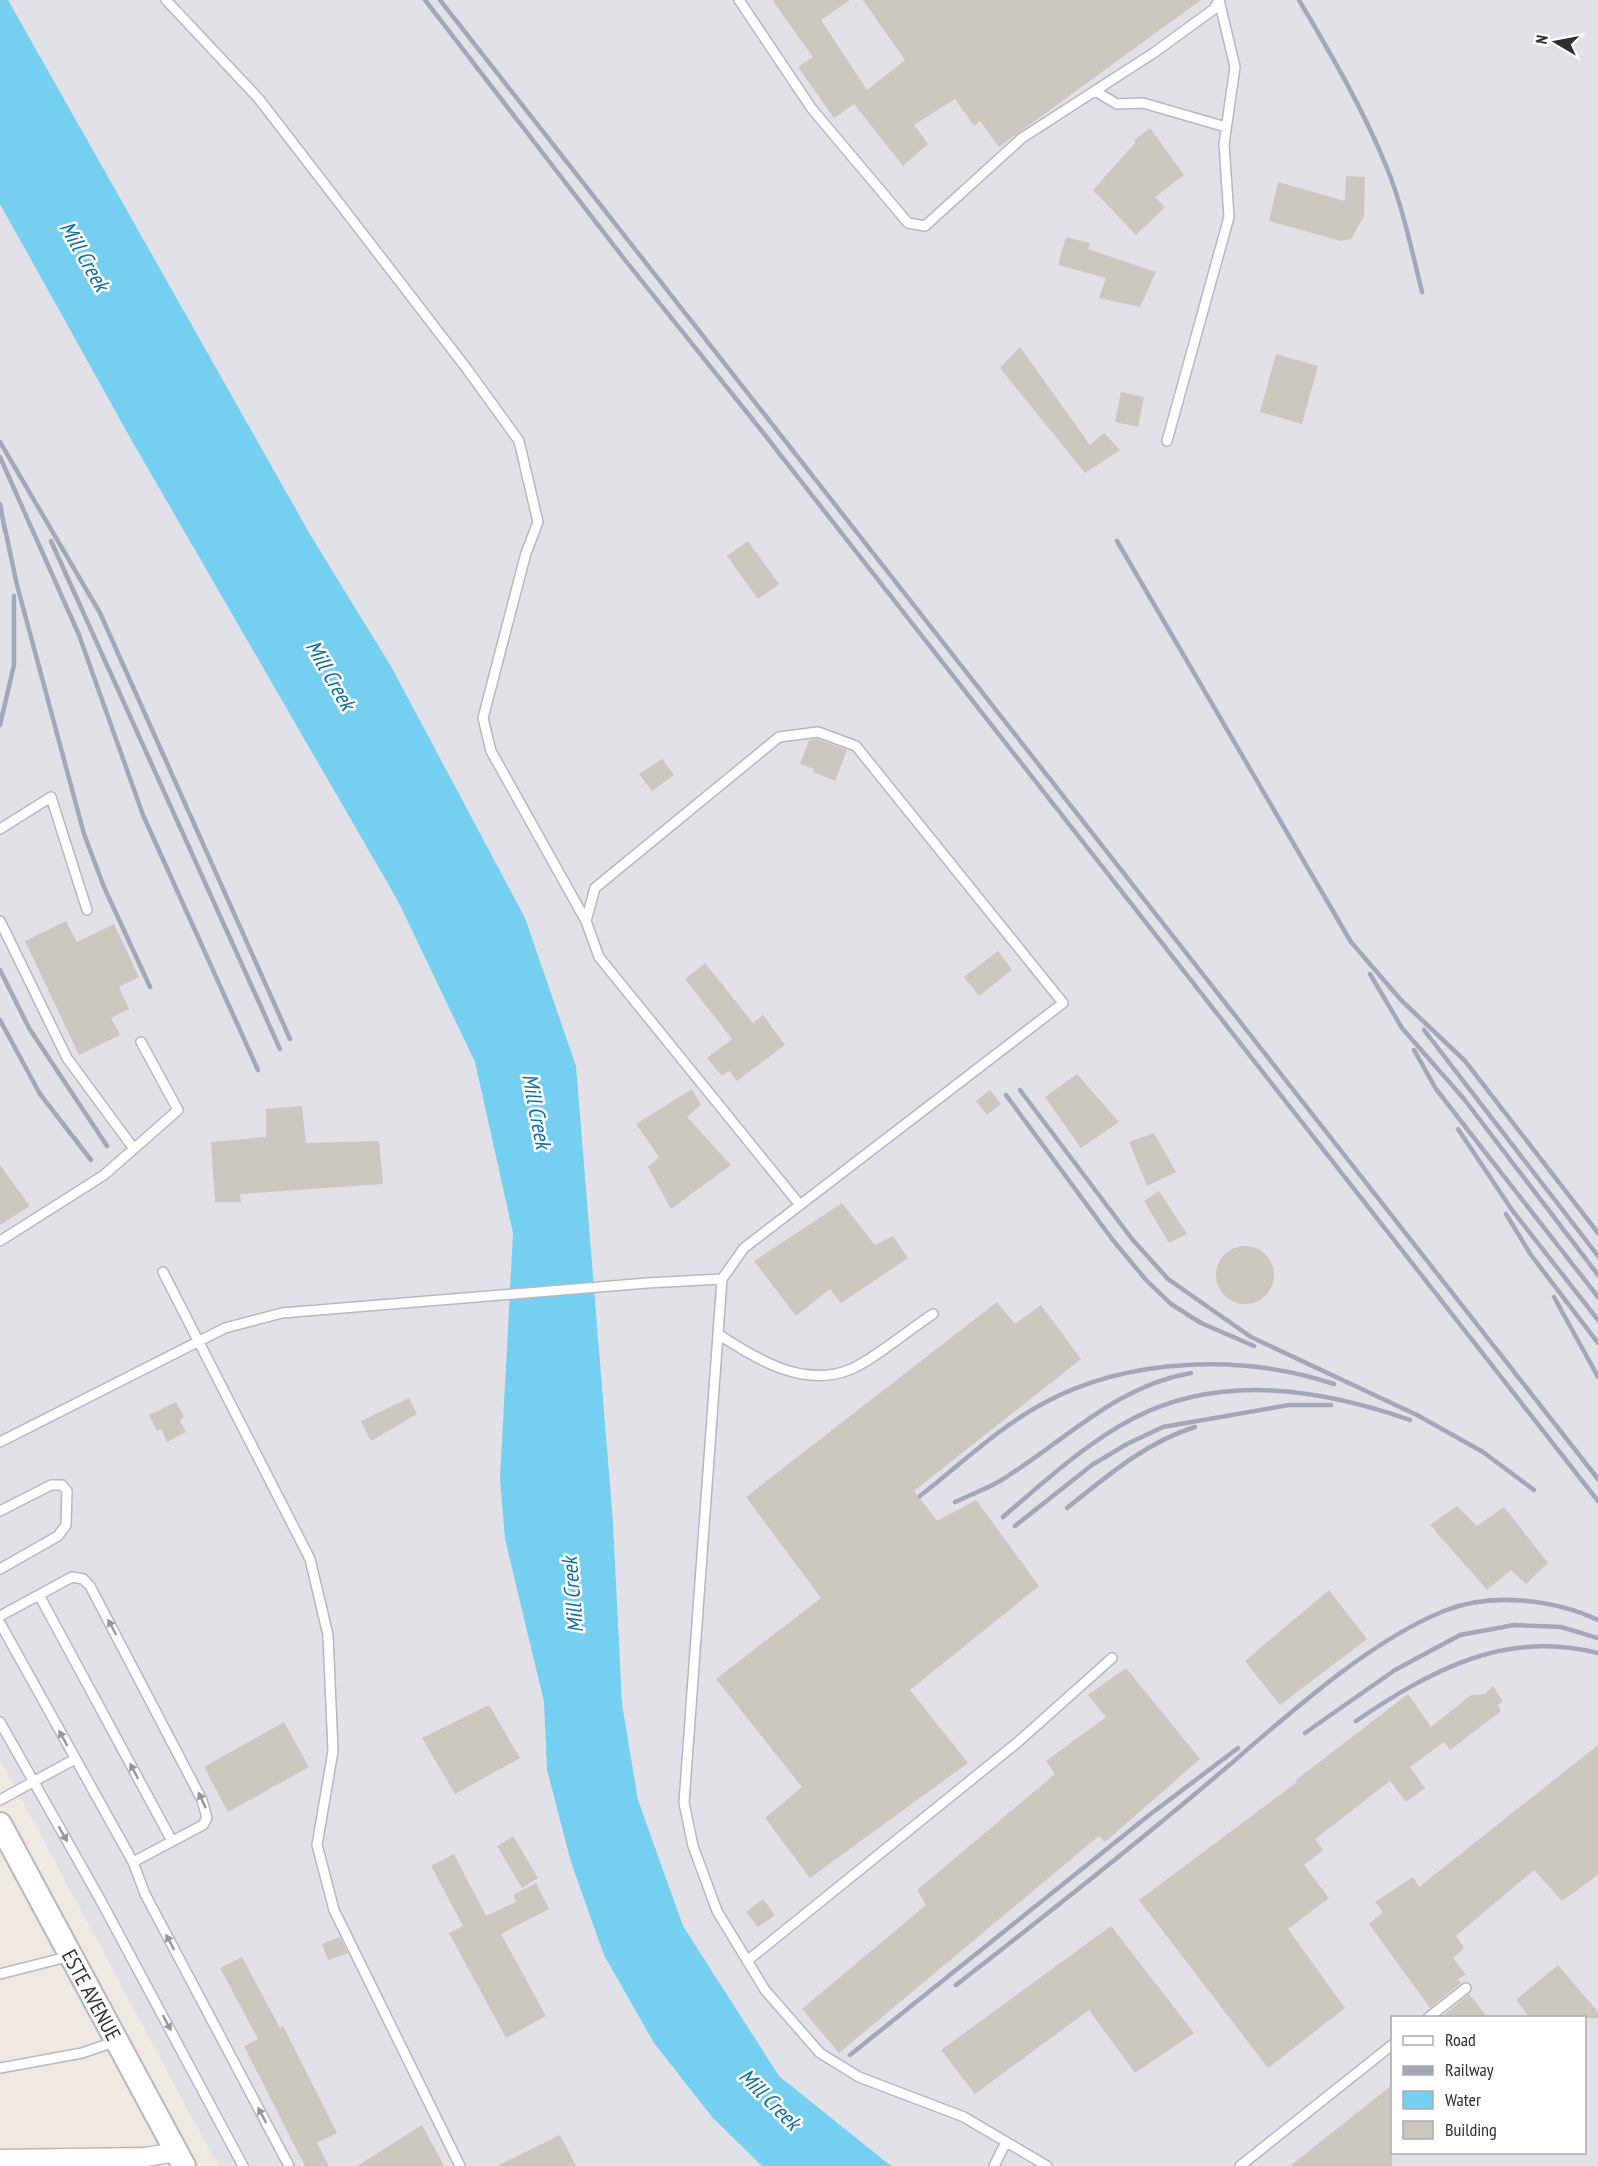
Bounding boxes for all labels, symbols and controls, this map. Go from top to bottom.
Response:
north arrow [1526,12,1586,72]
text: N [1531,33,1552,45]
water label: Mill Creek [54,216,117,298]
water label: Mill Creek [300,635,363,717]
water label: Mill Creek [516,1071,558,1153]
water label: Mill Creek [555,1553,589,1634]
one-way arrow [107,1618,117,1635]
one-way arrow [58,1730,69,1746]
one-way arrow [129,1762,139,1779]
one-way arrow [197,1792,206,1809]
one-way arrow [57,1826,68,1842]
one-way arrow [165,1934,175,1951]
street label: ESTE AVENUE [56,1945,127,2045]
one-way arrow [162,2015,172,2032]
legend [1391,2016,1586,2154]
text: Road [1445,2028,1476,2051]
text: Railway [1445,2058,1494,2081]
water label: Mill Creek [733,2062,809,2138]
text: Water [1445,2088,1481,2111]
one-way arrow [257,2106,267,2123]
text: Building [1445,2118,1497,2141]

